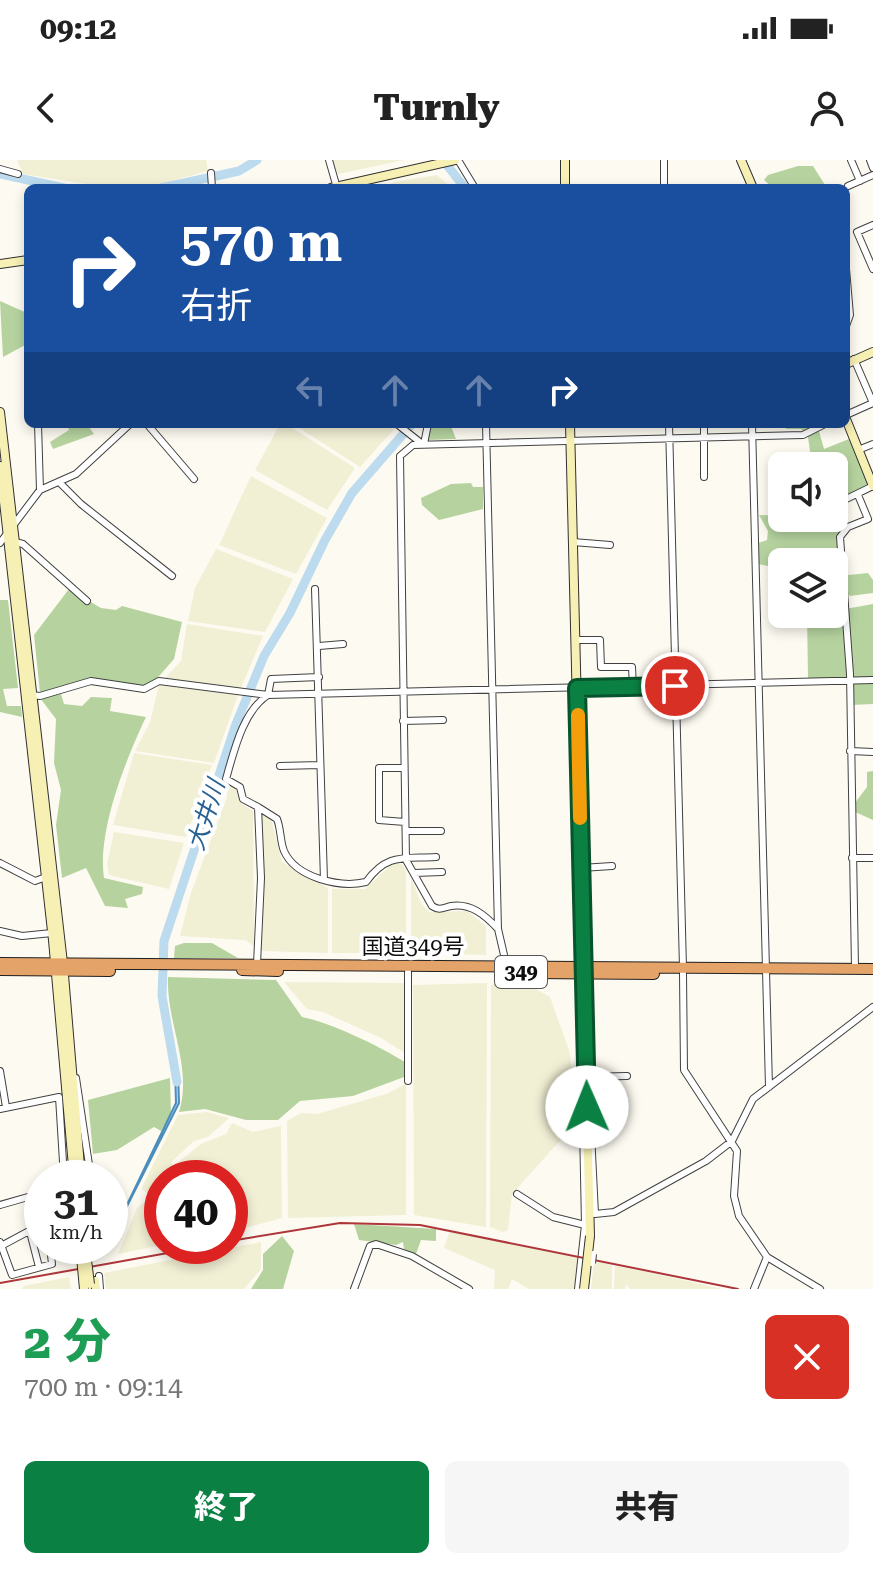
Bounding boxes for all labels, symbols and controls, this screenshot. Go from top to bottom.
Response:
text: 09:12 [40,11,117,46]
icon: back [24,86,68,130]
icon: person [805,86,849,130]
text: Turnly [373,87,500,129]
text: 570 m [180,209,342,275]
icon: right [48,216,152,320]
text: 右折 [180,285,252,327]
icon: left [289,368,333,412]
icon: ahead [373,368,417,412]
icon: ahead [457,368,501,412]
icon: right [541,368,585,412]
map controls [768,452,848,628]
button: sound [768,452,848,532]
button: layers [768,548,848,628]
pin [641,652,709,720]
icon: arrive [653,664,697,708]
water label: 大井川 [182,774,231,854]
street label: 国道349号 [362,934,464,959]
road number: 349 [495,956,547,988]
position arrow [545,1065,629,1149]
speed limit sign: 40 [144,1160,248,1264]
text: 31 [54,1178,98,1225]
text: km/h [49,1220,103,1244]
text: 2 分 [24,1314,111,1370]
button: close [765,1315,849,1399]
text: 700 m · 09:14 [24,1372,183,1402]
button: 終了 [24,1461,429,1553]
button: 共有 [445,1461,849,1553]

